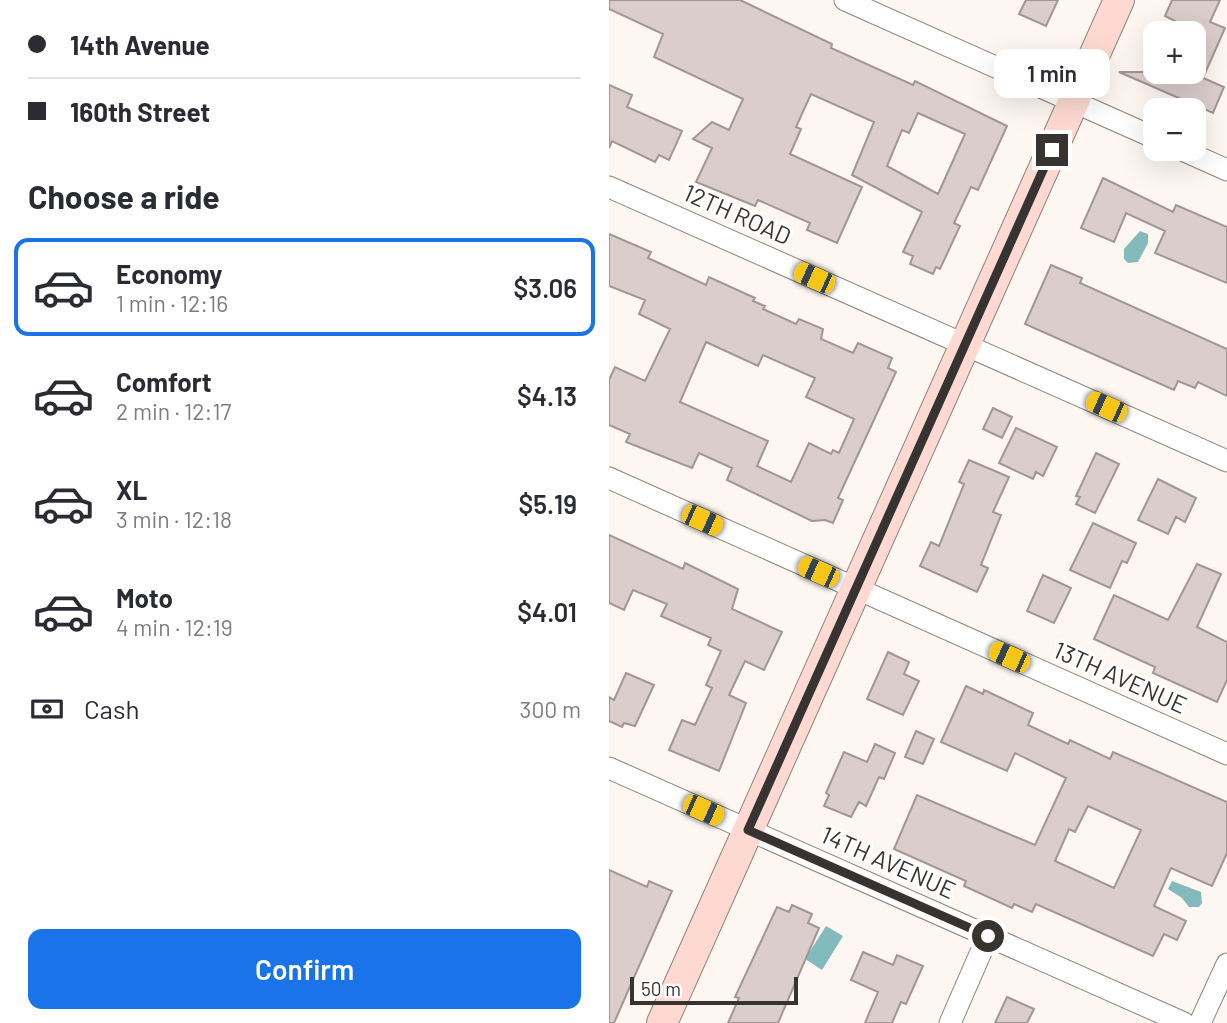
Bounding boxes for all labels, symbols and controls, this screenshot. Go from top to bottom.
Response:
map controls [1143,21,1206,161]
button: + [1143,21,1206,84]
text: 14th Avenue [70,29,210,60]
callout: 1 min [994,48,1110,97]
text: 1 min [1027,59,1077,87]
text: 160th Street [70,96,210,127]
button: − [1143,98,1206,161]
route end [1036,134,1068,166]
text: Choose a ride [28,177,220,215]
street label: 12TH ROAD [679,177,796,250]
icon: car [32,256,95,319]
text: Economy [116,258,222,289]
car [791,260,838,296]
text: $3.06 [514,272,577,303]
text: 1 min · 12:16 [116,289,228,317]
icon: car [32,364,95,427]
text: Comfort [116,366,212,397]
text: $4.13 [517,380,577,411]
car [1083,389,1130,425]
text: 2 min · 12:17 [116,397,231,425]
icon: car [32,472,95,535]
text: XL [116,474,147,505]
text: $5.19 [518,488,577,519]
car [679,502,726,538]
text: 3 min · 12:18 [116,505,232,533]
car [795,554,842,590]
icon: car [32,580,95,643]
text: Moto [116,582,173,613]
text: $4.01 [517,596,577,627]
text: 4 min · 12:19 [116,613,233,641]
street label: 13TH AVENUE [1049,634,1192,719]
car [986,639,1033,675]
icon: cash [28,690,66,728]
text: Cash [84,693,139,724]
text: 300 m [520,695,581,723]
car [680,792,727,828]
street label: 14TH AVENUE [817,819,960,904]
route start [972,920,1004,952]
button: Confirm [28,929,581,1009]
scale bar [630,974,798,1006]
text: 50 m [641,977,681,1000]

